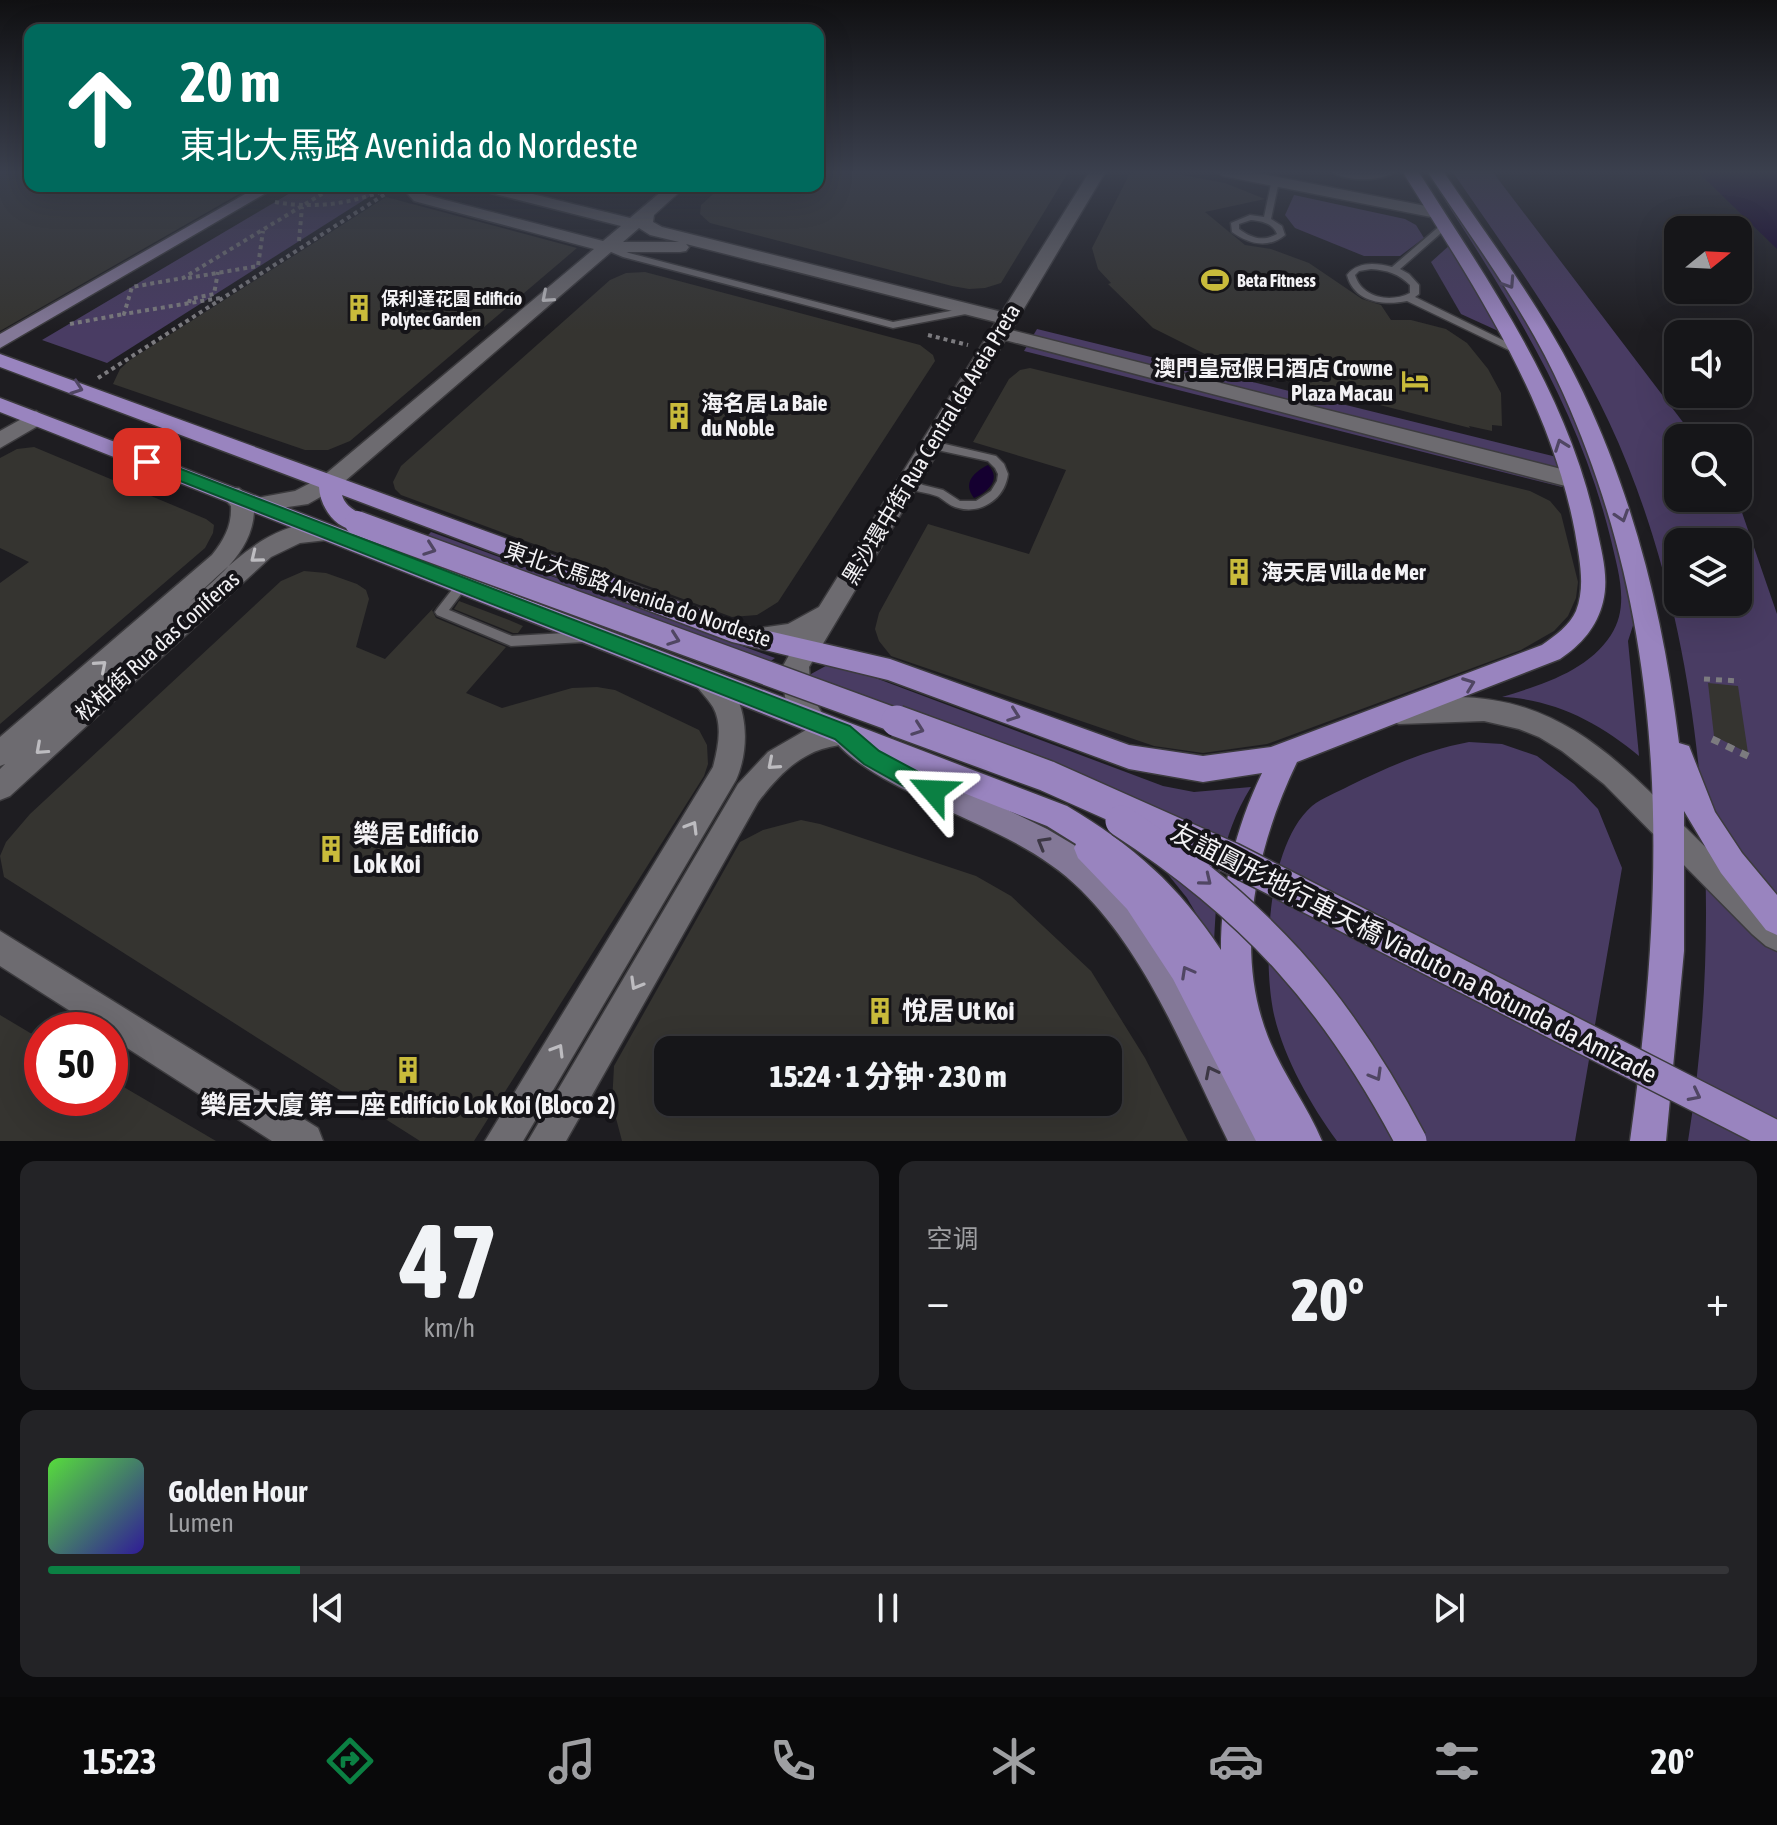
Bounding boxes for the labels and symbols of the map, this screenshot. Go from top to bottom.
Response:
north arrow [1664,216,1752,304]
sports icon: Beta Fitness [1200,265,1230,295]
place label: Beta Fitness [1237,270,1317,291]
one-way arrow [1499,274,1514,289]
one-way arrow [542,287,557,302]
place label: 保利達花園 Edificío Polytec Garden [381,288,522,330]
building icon: 保利達花園 Edificío Polytec Garden [344,293,374,323]
street label: 黑沙環中街 Rua Central da Areia Preta [837,299,1025,589]
place label: 澳門皇冠假日酒店 Crowne Plaza Macau [1154,355,1393,406]
hotel icon: 澳門皇冠假日酒店 Crowne Plaza Macau [1400,366,1430,396]
one-way arrow [70,378,84,395]
place label: 海名居 La Baie du Noble [701,390,827,441]
building icon: 海名居 La Baie du Noble [664,401,694,431]
pin [113,428,181,496]
one-way arrow [1554,438,1571,452]
one-way arrow [1613,509,1629,522]
street label: 東北大馬路 Avenida do Nordeste [501,536,775,652]
one-way arrow [422,540,436,556]
one-way arrow [250,548,265,562]
building icon: 海天居 Villa de Mer [1224,557,1254,587]
place label: 海天居 Villa de Mer [1261,559,1426,585]
street label: 松柏街 Rua das Coníferas [70,565,244,726]
one-way arrow [666,629,680,646]
one-way arrow [91,661,106,676]
one-way arrow [1461,677,1475,694]
one-way arrow [1006,706,1020,722]
one-way arrow [910,719,924,735]
one-way arrow [36,740,51,754]
position arrow [891,749,975,833]
one-way arrow [768,755,782,769]
street label: 友誼圓形地行車天橋 Viaduto na Rotunda da Amizade [1166,817,1662,1089]
place label: 樂居 Edifício Lok Koi [353,819,479,879]
one-way arrow [682,821,697,836]
building icon: 樂居 Edifício Lok Koi [316,834,346,864]
one-way arrow [1037,837,1052,853]
one-way arrow [1197,871,1212,885]
one-way arrow [1182,966,1197,980]
one-way arrow [630,975,646,990]
building icon: 悅居 Ut Koi [865,996,895,1026]
place label: 悅居 Ut Koi [902,996,1014,1026]
speed limit sign: 50 [24,1012,128,1116]
one-way arrow [548,1044,563,1059]
building icon: 樂居大廈 第二座 Edifício Lok Koi (Bloco 2) [393,1055,423,1085]
one-way arrow [1206,1065,1221,1080]
one-way arrow [1366,1066,1382,1080]
one-way arrow [1686,1085,1701,1101]
place label: 樂居大廈 第二座 Edifício Lok Koi (Bloco 2) [200,1090,616,1120]

